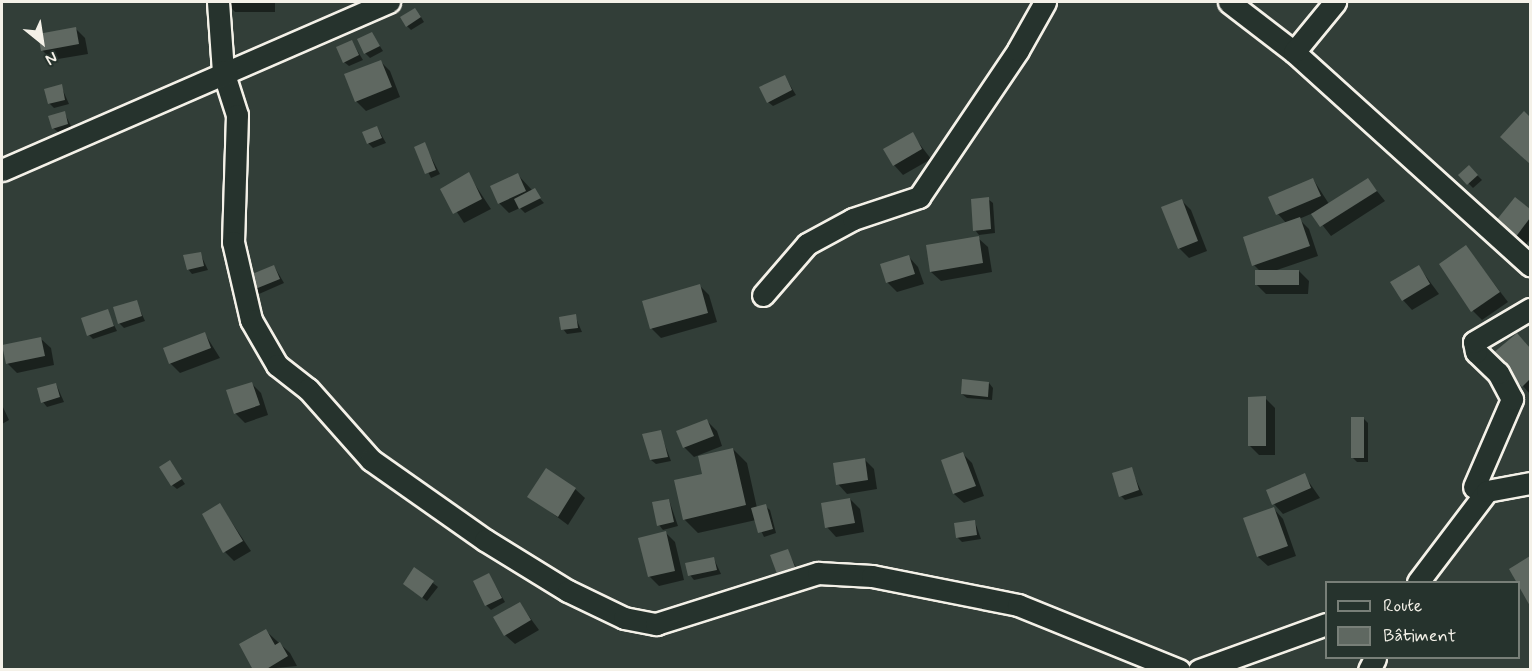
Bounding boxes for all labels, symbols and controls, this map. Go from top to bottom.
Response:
north arrow [12,12,72,72]
text: N [41,46,61,70]
legend [1325,581,1520,659]
text: Route [1383,594,1422,618]
text: Bâtiment [1383,624,1456,648]

